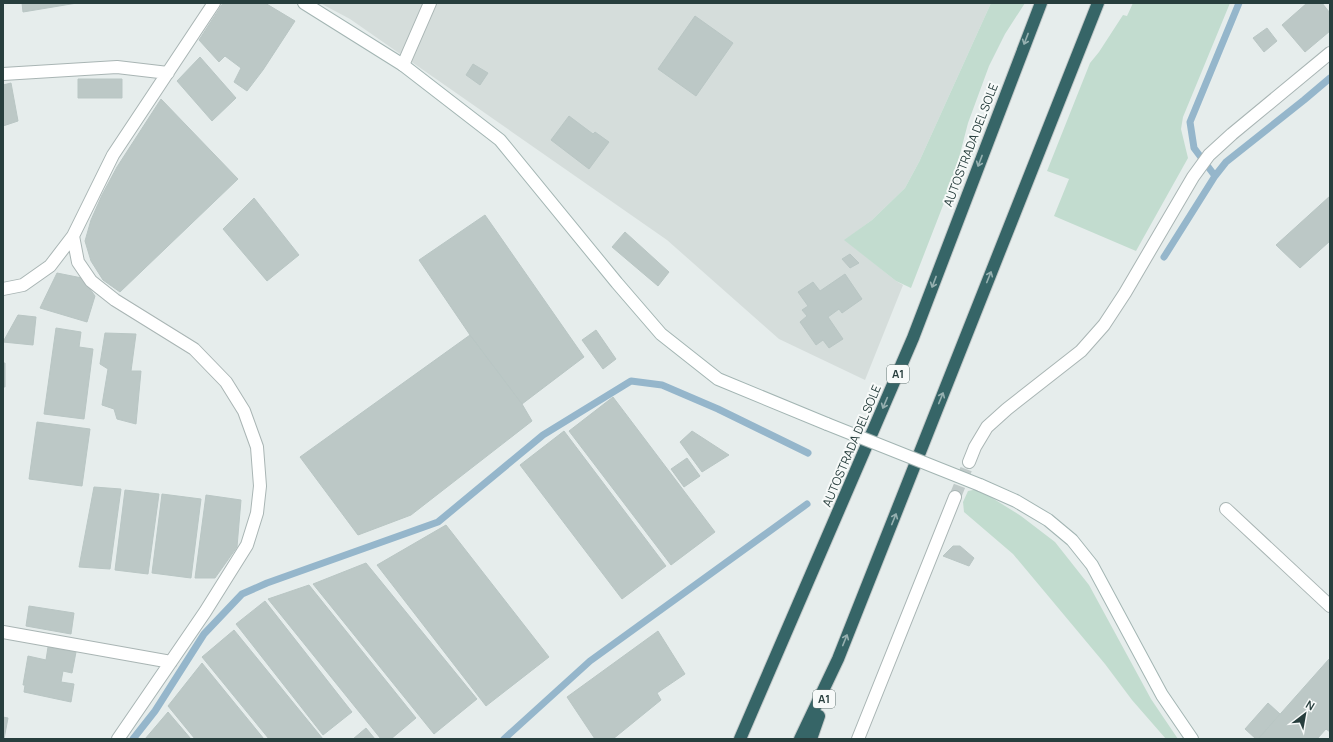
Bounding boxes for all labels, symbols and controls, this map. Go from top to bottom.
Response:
one-way arrow [1022,33,1030,45]
street label: AUTOSTRADA DEL SOLE [939,80,1002,209]
one-way arrow [976,154,984,166]
one-way arrow [986,272,994,284]
one-way arrow [930,276,938,288]
road number: A1 [887,365,909,383]
street label: AUTOSTRADA DEL SOLE [818,382,885,509]
one-way arrow [938,393,946,405]
one-way arrow [881,396,889,408]
one-way arrow [890,514,898,526]
one-way arrow [842,634,850,646]
road number: A1 [813,690,835,708]
north arrow [1285,694,1325,734]
text: N [1303,697,1318,714]

